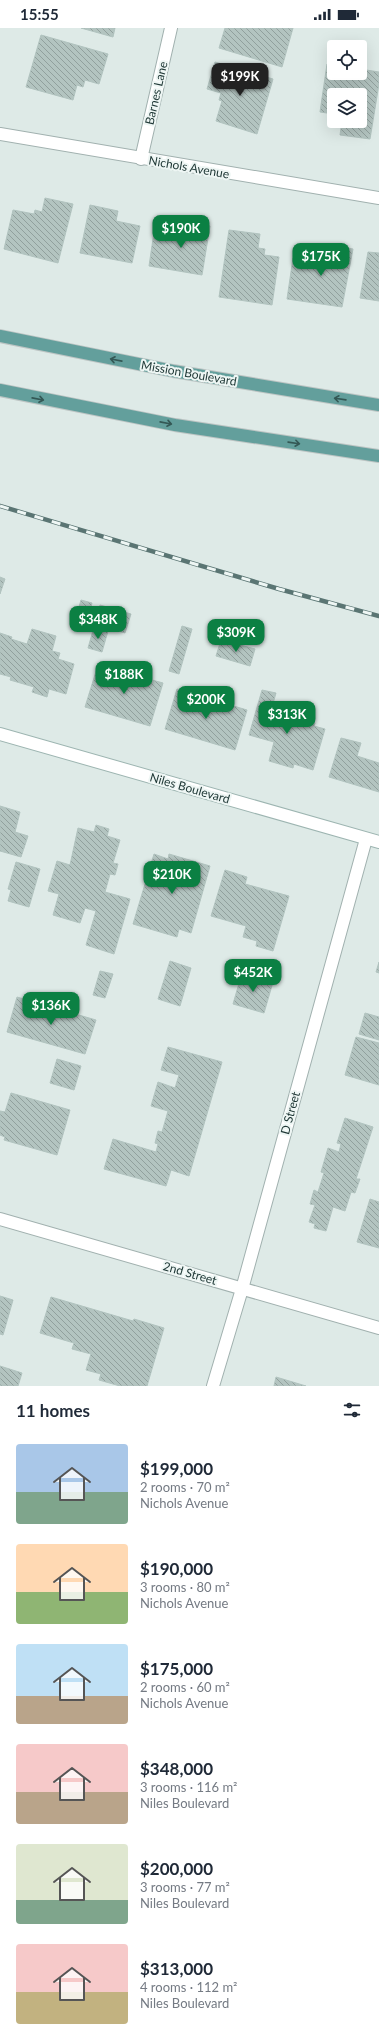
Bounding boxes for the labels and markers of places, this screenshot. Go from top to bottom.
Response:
pin: $199K [212,63,268,97]
pin: $190K [153,215,209,249]
pin: $175K [293,243,349,277]
pin: $348K [70,606,126,640]
pin: $309K [208,619,264,653]
pin: $188K [96,661,152,695]
pin: $200K [178,686,234,720]
pin: $313K [259,701,315,735]
pin: $210K [144,861,200,895]
pin: $452K [225,959,281,993]
pin: $136K [23,992,79,1026]

